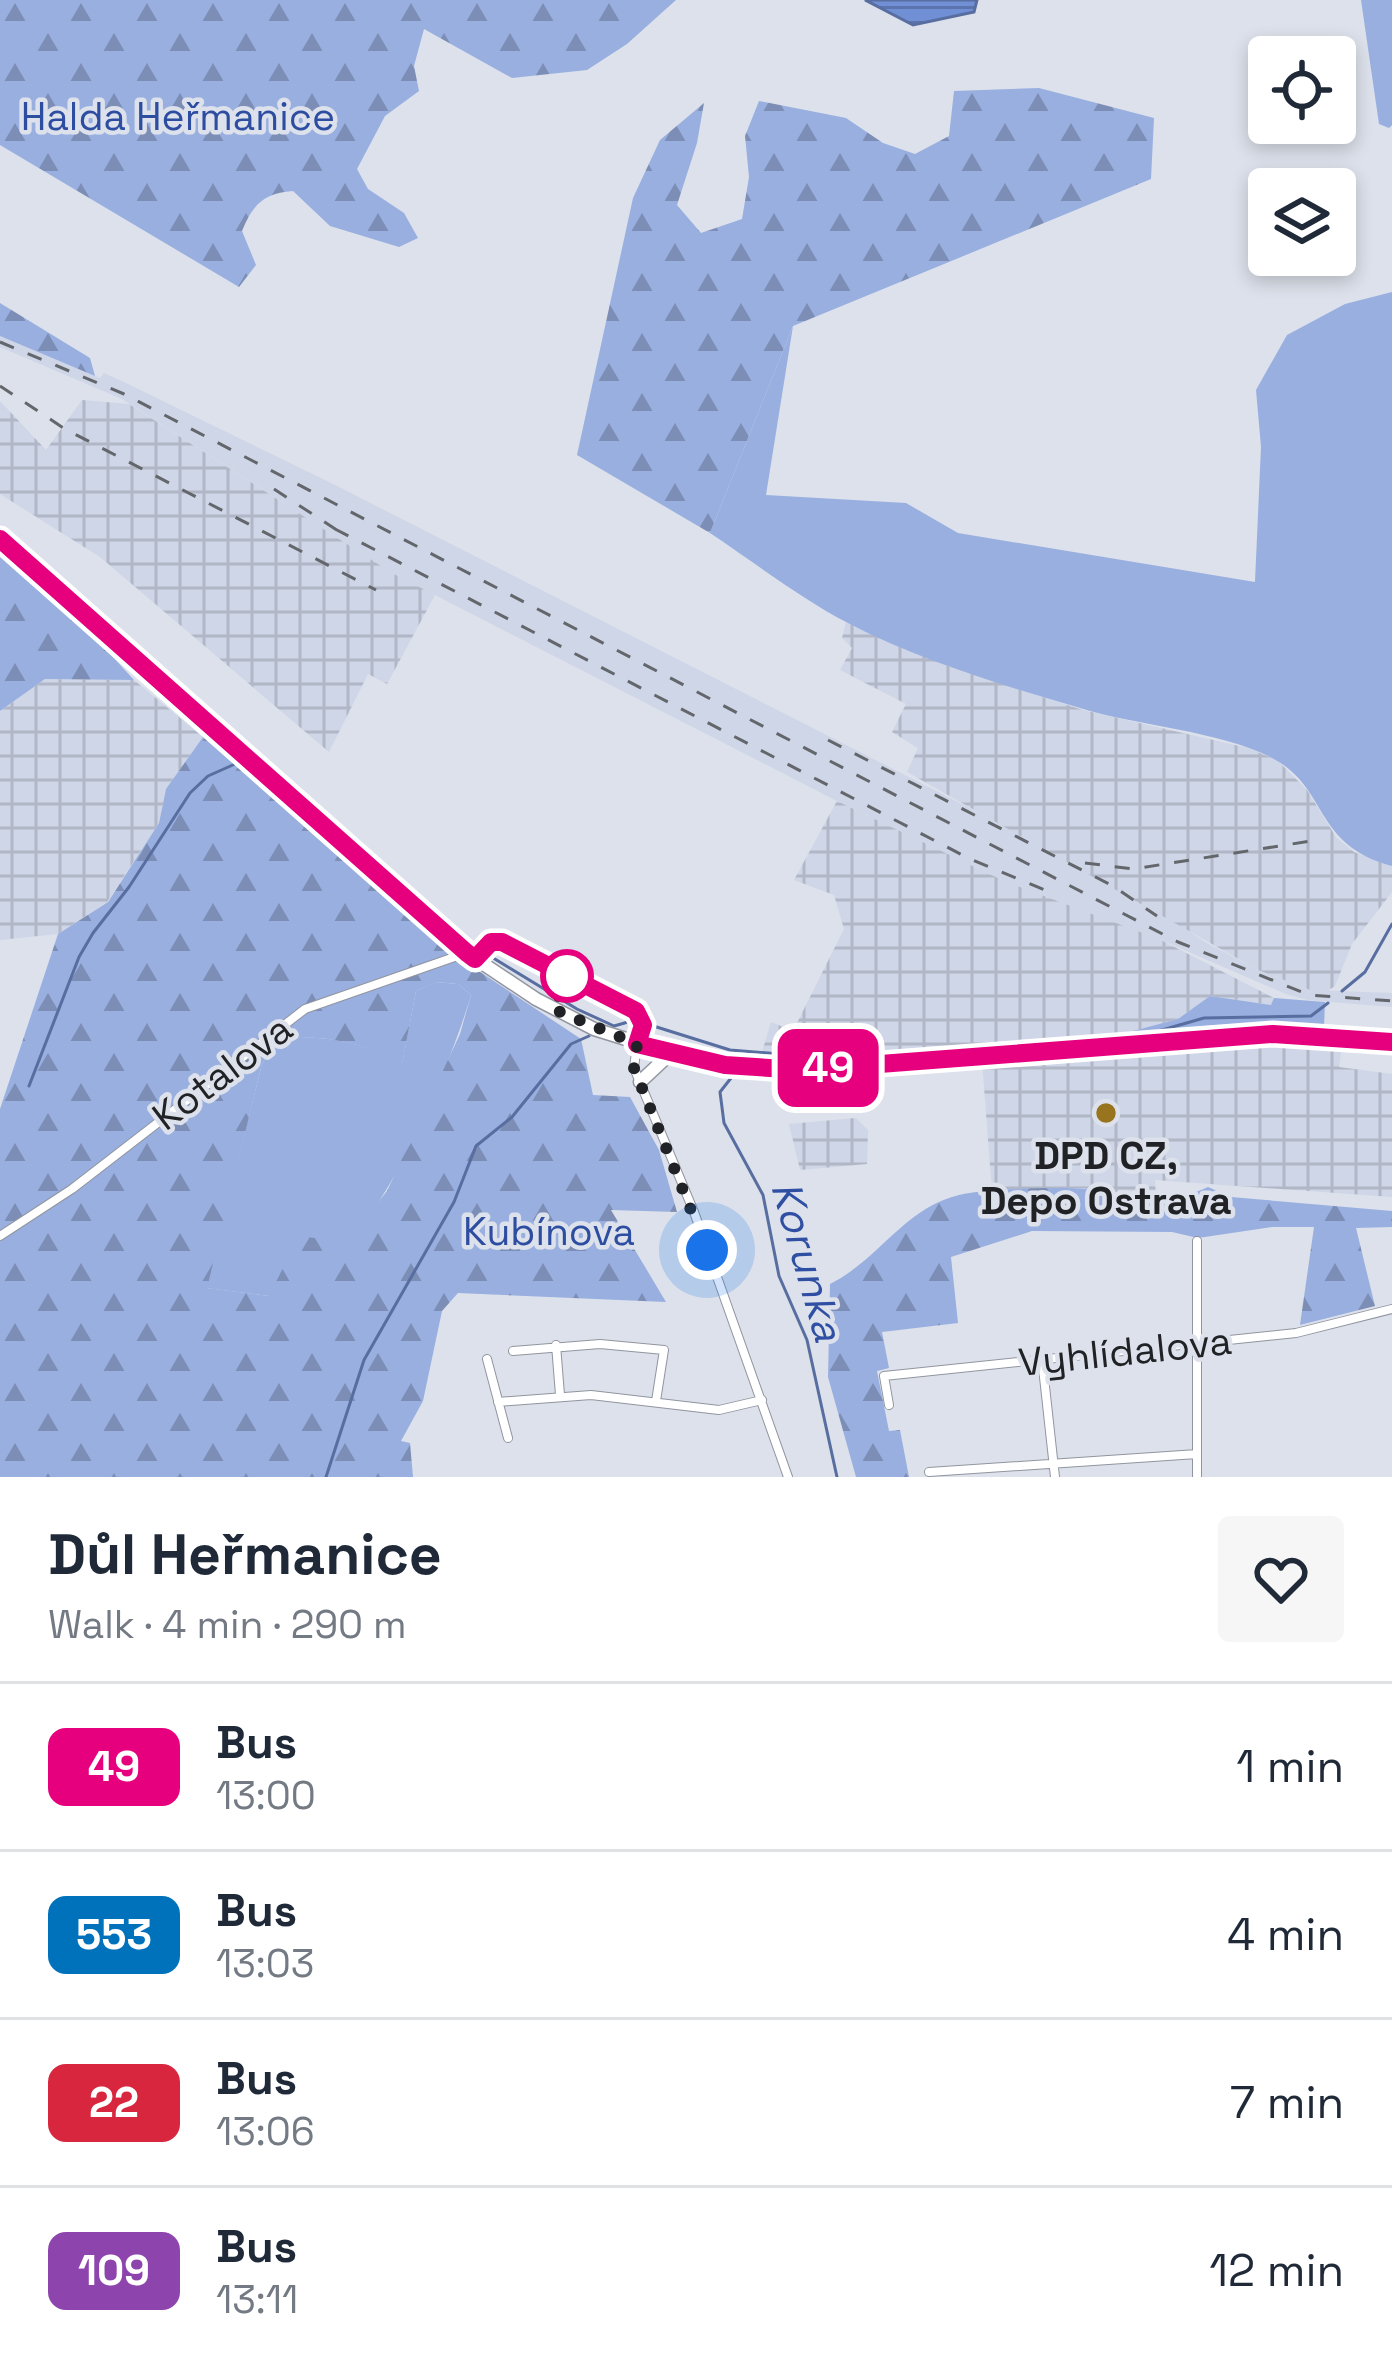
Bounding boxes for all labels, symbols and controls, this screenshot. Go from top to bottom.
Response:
map controls [1248,36,1356,276]
button: locate [1248,36,1356,144]
park label: Halda Heřmanice [21,92,335,141]
button: layers [1248,168,1356,276]
unlabelled marker [542,951,592,1001]
street label: Kotalova [143,1004,302,1141]
line badge: 49 [774,1029,882,1107]
text: 49 [802,1041,854,1094]
marker: DPD CZ, Depo Ostrava [1093,1100,1119,1126]
place label: DPD CZ, Depo Ostrava [980,1131,1232,1225]
water label: Korunka [759,1175,856,1348]
park label: Kubínova [463,1207,635,1256]
your location [677,1220,737,1280]
street label: Vyhlídalova [1016,1316,1234,1387]
button: heart [1218,1516,1344,1642]
text: Důl Heřmanice [48,1518,442,1591]
text: Walk · 4 min · 290 m [48,1600,407,1649]
text: Bus [216,1714,297,1771]
text: 1 min [1236,1738,1344,1795]
text: 49 [88,1740,140,1793]
text: 13:00 [216,1771,316,1820]
text: Bus [216,1882,297,1939]
text: 4 min [1227,1906,1344,1963]
text: 553 [76,1908,152,1961]
text: 13:03 [216,1939,314,1988]
text: Bus [216,2050,297,2107]
text: 7 min [1230,2074,1344,2131]
text: 22 [89,2076,139,2129]
text: 13:06 [216,2107,315,2156]
text: Bus [216,2218,297,2275]
text: 12 min [1209,2242,1344,2299]
text: 109 [78,2244,150,2297]
text: 13:11 [216,2275,298,2324]

